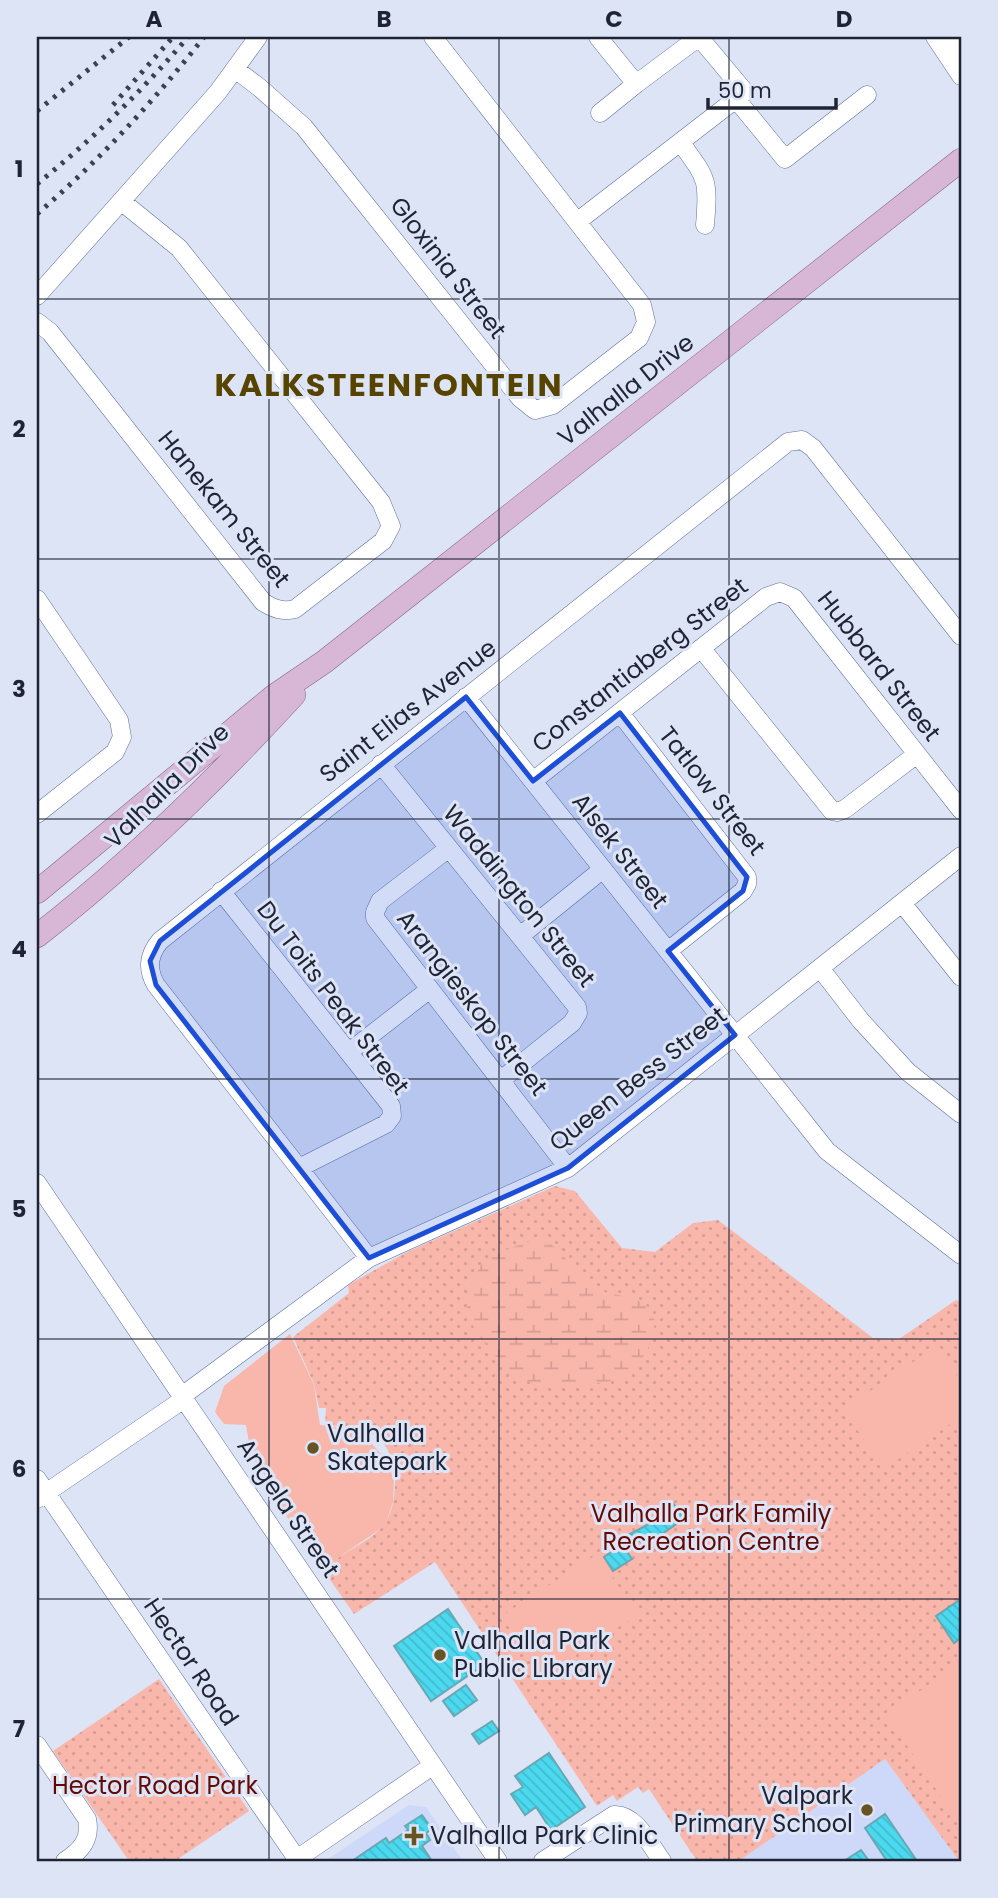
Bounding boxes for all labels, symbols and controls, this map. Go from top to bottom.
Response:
text: A [146,3,163,35]
text: B [376,3,392,35]
text: C [605,3,623,35]
text: D [836,3,852,35]
scale bar [708,66,835,110]
text: 50 m [718,76,772,105]
text: 1 [15,153,23,185]
street label: Gloxinia Street [383,190,514,345]
street label: Valhalla Drive [551,326,701,453]
district label: KALKSTEENFONTEIN [214,362,564,407]
text: 2 [12,413,26,445]
street label: Hanekam Street [151,423,298,594]
street label: Constantiaberg Street [525,570,755,759]
street label: Hubbard Street [810,584,949,748]
street label: Saint Elias Avenue [312,631,503,790]
text: 3 [12,673,26,705]
street label: Valhalla Drive [97,716,236,855]
street label: Tatlow Street [652,719,773,862]
street label: Alsek Street [565,786,676,915]
street label: Waddington Street [436,798,603,994]
street label: Du Toits Peak Street [250,894,417,1101]
street label: Arangieskop Street [390,903,555,1102]
text: 4 [11,933,27,965]
street label: Queen Bess Street [542,999,733,1158]
text: 5 [12,1193,26,1225]
place label: Valhalla Skatepark [327,1417,448,1478]
street label: Angela Street [230,1432,347,1584]
marker: Valhalla Skatepark [305,1440,321,1456]
text: 6 [12,1453,26,1485]
park label: Valhalla Park Family Recreation Centre [591,1497,832,1558]
street label: Hector Road [136,1591,246,1732]
place label: Valhalla Park Public Library [454,1624,613,1685]
marker: Valhalla Park Public Library [432,1647,448,1663]
text: 7 [13,1713,25,1745]
park label: Hector Road Park [52,1769,259,1802]
place label: Valpark Primary School [674,1779,854,1840]
marker: Valpark Primary School [859,1802,875,1818]
place label: Valhalla Park Clinic [430,1819,658,1852]
marker: Valhalla Park Clinic [404,1826,424,1846]

